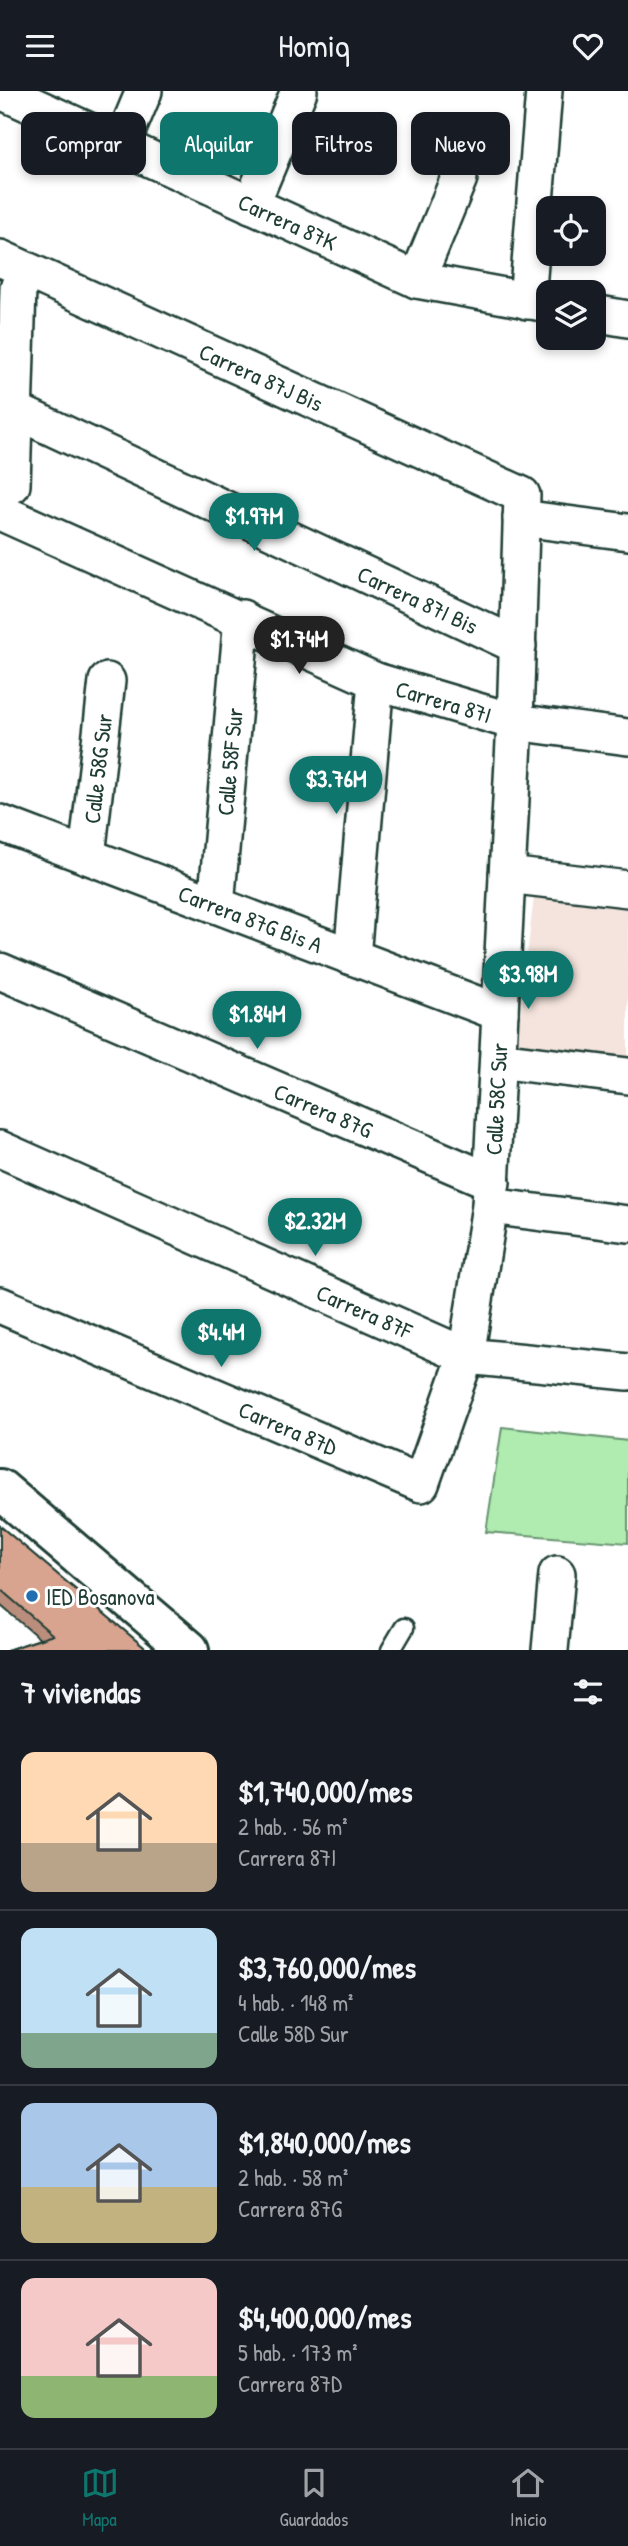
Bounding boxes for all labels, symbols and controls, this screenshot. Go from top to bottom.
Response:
text: Homiq [278,24,350,67]
icon: menu [21,27,59,65]
icon: heart [569,27,607,65]
chip: Comprar [21,112,146,175]
chip: Alquilar [160,112,278,175]
chip: Filtros [292,112,397,175]
chip: Nuevo [411,112,510,175]
street label: Carrera 87K [234,185,342,257]
map controls [536,196,606,350]
button: locate [536,196,606,266]
button: layers [536,280,606,350]
street label: Carrera 87J Bis [195,335,328,418]
pin: $1.97M [197,493,311,553]
text: $1.97M [225,500,283,531]
street label: Carrera 87I Bis [353,558,483,641]
pin: $1.74M [242,617,356,676]
text: $1.74M [270,623,328,654]
street label: Carrera 87I [392,672,495,730]
street label: Calle 58F Sur [209,706,249,817]
street label: Calle 58G Sur [75,712,119,825]
pin: $3.76M [279,757,393,816]
text: $3.76M [305,763,367,794]
street label: Carrera 87G Bis A [174,877,327,960]
pin: $3.98M [471,951,585,1011]
text: $3.98M [499,958,557,989]
pin: $1.84M [200,991,314,1051]
text: $1.84M [228,998,286,1029]
street label: Calle 58C Sur [478,1042,514,1156]
street label: Carrera 87G [270,1075,377,1145]
pin: $2.32M [258,1199,372,1258]
text: $2.32M [284,1205,346,1236]
street label: Carrera 87F [312,1276,419,1346]
pin: $4.4M [172,1309,270,1369]
text: $4.4M [197,1316,245,1347]
street label: Carrera 87D [234,1393,342,1463]
place label: IED Bosanova [46,1581,154,1612]
marker: IED Bosanova [24,1588,40,1604]
text: 7 viviendas [21,1672,141,1712]
icon: filters [569,1673,607,1711]
text: $1,740,000/mes [238,1771,413,1811]
icon: home [77,1780,161,1864]
text: 2 hab. · 56 m² [238,1811,347,1842]
text: Carrera 87I [238,1842,336,1873]
text: $3,760,000/mes [238,1947,416,1987]
icon: home [77,1956,161,2040]
text: 4 hab. · 148 m² [238,1987,353,2018]
text: Calle 58D Sur [238,2018,349,2049]
text: $1,840,000/mes [238,2122,411,2162]
icon: home [77,2131,161,2215]
text: 2 hab. · 58 m² [238,2162,348,2193]
text: Carrera 87G [238,2193,342,2224]
text: $4,400,000/mes [238,2297,412,2337]
icon: home [77,2306,161,2390]
text: 5 hab. · 173 m² [238,2337,358,2368]
text: Carrera 87D [238,2368,342,2399]
tab: Mapa [81,2464,119,2532]
tab: Guardados [280,2464,348,2532]
tab: Inicio [509,2464,547,2532]

